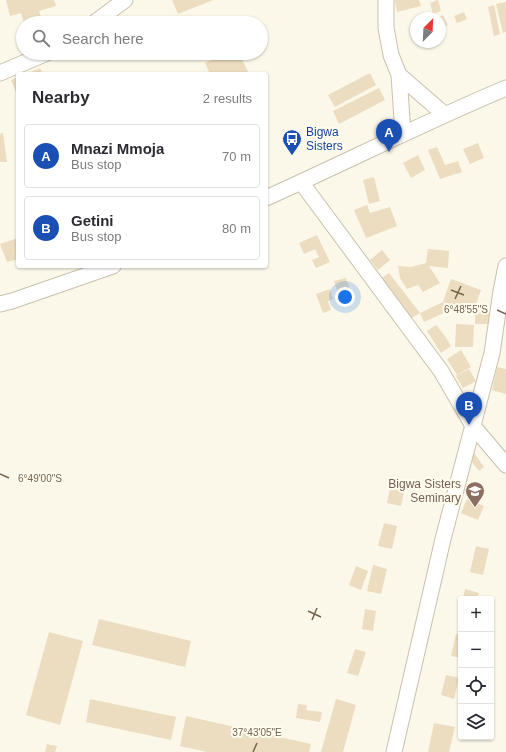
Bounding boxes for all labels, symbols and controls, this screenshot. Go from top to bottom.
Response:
north arrow [410,12,446,48]
search box [16,16,268,60]
icon: search [30,27,52,49]
text: Search here [62,30,144,47]
text: Nearby [32,88,90,107]
text: 2 results [203,91,252,106]
pin: A [376,119,402,152]
place label: Bigwa Sisters [306,125,343,153]
bus stop icon: Bigwa Sisters [281,128,303,156]
text: Mnazi Mmoja [71,140,164,157]
text: A [41,149,51,164]
text: 70 m [222,149,251,164]
text: Bus stop [71,157,122,172]
text: Getini [71,212,114,229]
text: B [41,221,51,236]
text: 80 m [222,221,251,236]
text: Bus stop [71,229,122,244]
your location [335,287,355,307]
text: 6°48'55"S [444,304,488,315]
pin: B [456,392,482,425]
text: 6°49'00"S [18,473,62,484]
place label: Bigwa Sisters Seminary [388,477,461,505]
school or university icon: Bigwa Sisters Seminary [464,480,486,508]
map controls [458,596,494,740]
button: + [458,596,494,632]
button: − [458,632,494,668]
button: locate [458,668,494,704]
button: layers [458,704,494,740]
text: 37°43'05"E [232,727,282,738]

